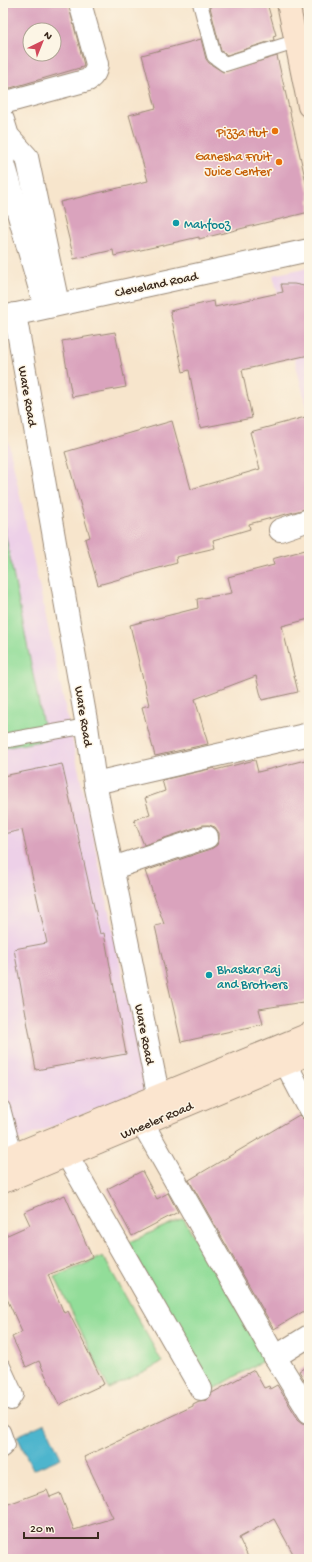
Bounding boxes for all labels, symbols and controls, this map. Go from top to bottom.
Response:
north arrow [22,22,62,62]
text: N [41,29,54,43]
place label: Pizza Hut [215,126,269,141]
marker: Pizza Hut [270,126,280,136]
place label: Ganesha Fruit Juice Center [195,150,273,180]
marker: Ganesha Fruit Juice Center [274,157,284,167]
marker: Mahfooz [171,218,181,228]
place label: Mahfooz [184,218,232,233]
street label: Cleveland Road [114,269,201,302]
street label: Ware Road [14,365,39,429]
street label: Ware Road [70,685,95,749]
place label: Bhaskar Raj and Brothers [216,963,289,993]
marker: Bhaskar Raj and Brothers [204,970,214,980]
street label: Ware Road [130,1003,157,1067]
street label: Wheeler Road [119,1099,197,1143]
scale bar [24,1514,98,1540]
text: 20 m [30,1523,55,1537]

